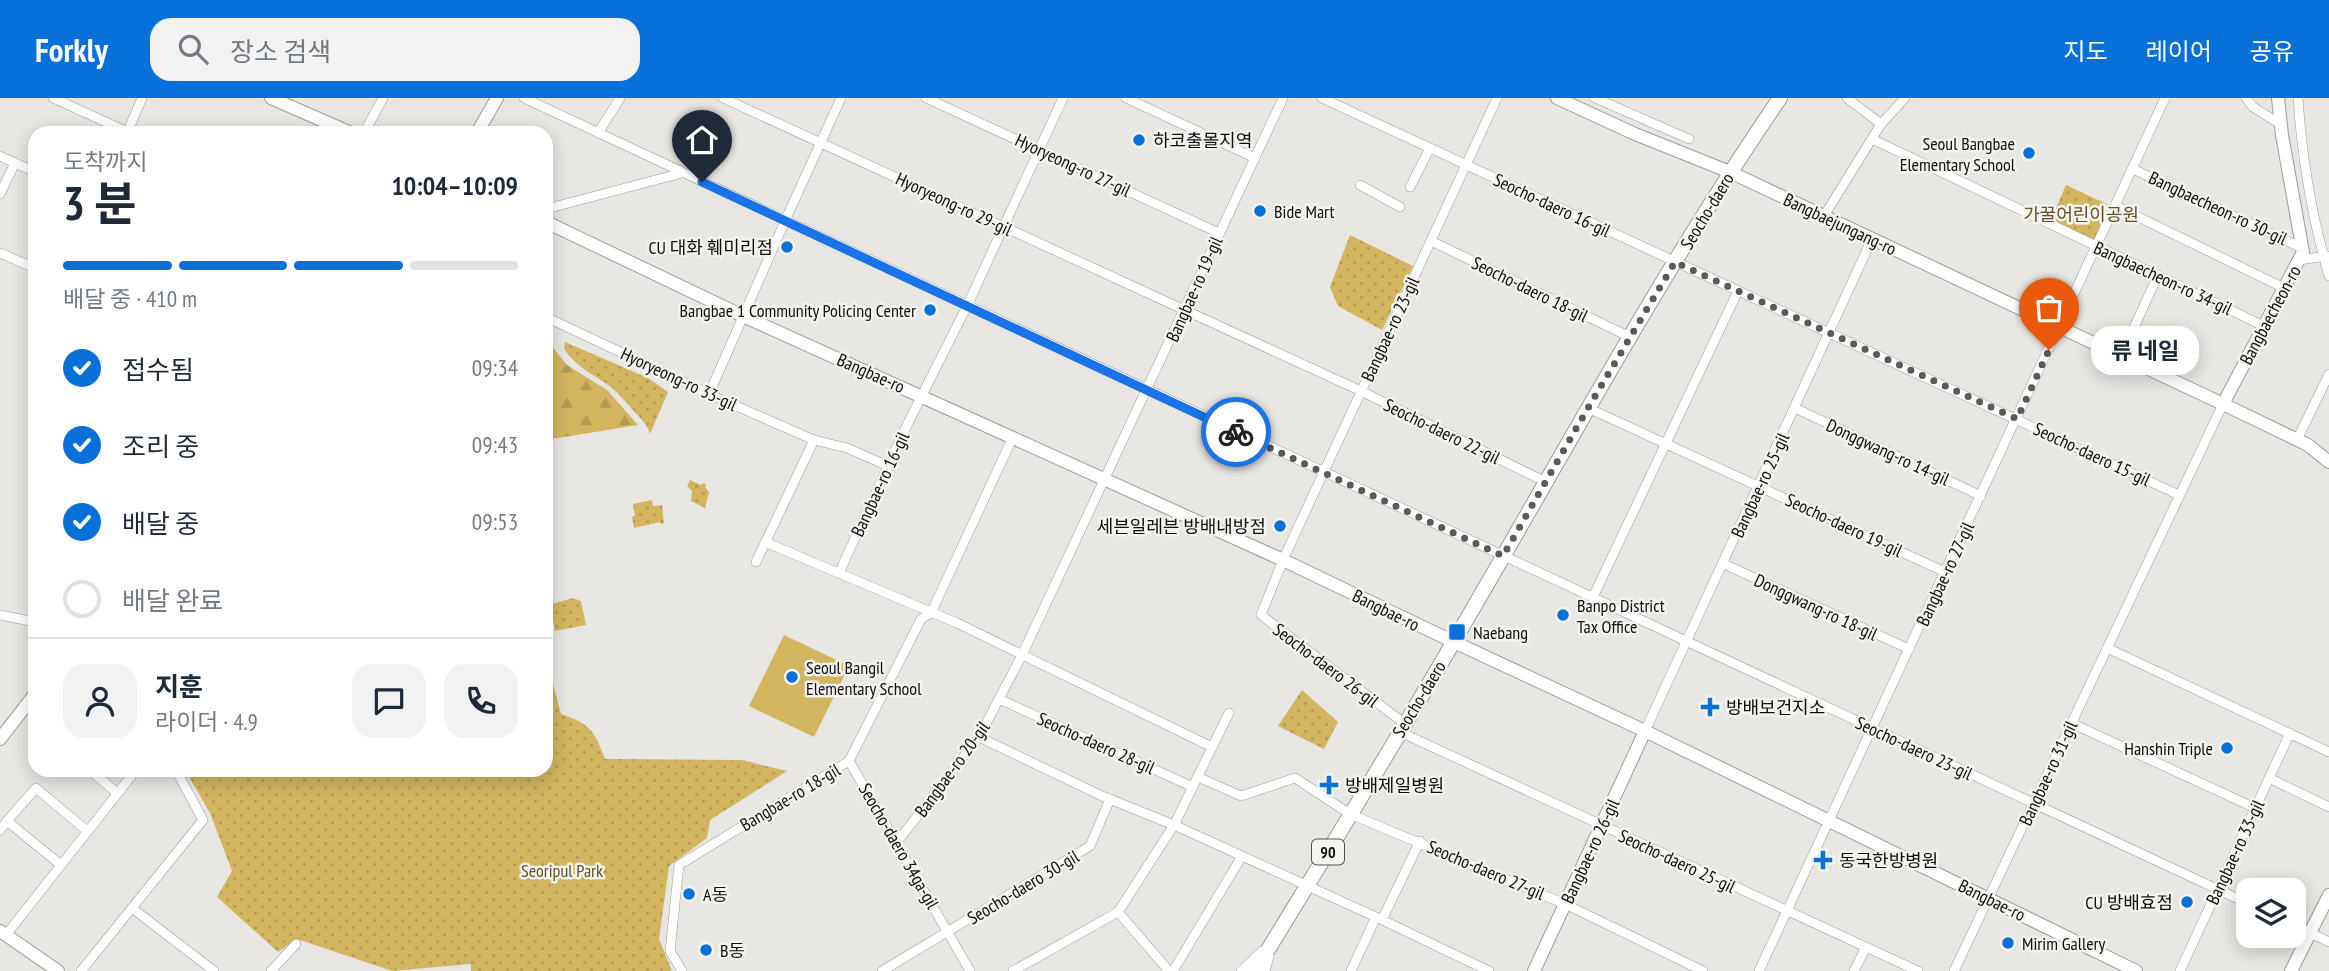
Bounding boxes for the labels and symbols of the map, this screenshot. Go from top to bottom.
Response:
pin [672,110,732,182]
street label: Hyoryeong-ro 27-gil [1012,128,1135,202]
place label: 하코출몰지역 [1153,129,1252,152]
marker: 하코출몰지역 [1131,132,1147,148]
place label: Seoul Bangbae Elementary School [1900,132,2016,176]
marker: Seoul Bangbae Elementary School [2021,145,2037,161]
street label: Bangbaecheon-ro 30-gil [2145,166,2292,250]
street label: Hyoryeong-ro 29-gil [892,167,1017,241]
street label: Seocho-daero 16-gil [1490,168,1615,242]
street label: Seocho-daero [1675,168,1739,253]
street label: Bangbaejungang-ro [1780,188,1900,260]
place label: Bide Mart [1274,200,1334,223]
marker: Bide Mart [1252,203,1268,219]
park label: 가꿀어린이공원 [2023,203,2139,226]
street label: Bangbae-ro 19-gil [1161,232,1228,345]
place label: CU 대화 훼미리점 [648,236,773,259]
street label: Bangbaecheon-ro 34-gil [2090,236,2237,320]
marker: CU 대화 훼미리점 [779,239,795,255]
street label: Seocho-daero 18-gil [1468,251,1593,327]
street label: Bangbaecheon-ro [2234,261,2306,368]
street label: Bangbae-ro 23-gil [1356,272,1425,385]
pin [2019,278,2079,350]
place label: Bangbae 1 Community Policing Center [679,299,916,322]
marker: Bangbae 1 Community Policing Center [922,302,938,318]
callout: 류 네일 [2091,326,2200,374]
street label: Hyoryeong-ro 33-gil [617,342,742,416]
street label: Bangbae-ro [834,348,909,398]
street label: Seocho-daero 22-gil [1380,393,1505,469]
courier [1201,397,1271,467]
street label: Donggwang-ro 14-gil [1823,413,1954,491]
street label: Seocho-daero 15-gil [2030,417,2155,491]
street label: Bangbae-ro 16-gil [846,427,915,540]
street label: Bangbae-ro 25-gil [1726,428,1795,541]
street label: Seocho-daero 19-gil [1782,488,1907,562]
place label: 세븐일레븐 방배내방점 [1097,515,1266,538]
marker: 세븐일레븐 방배내방점 [1272,518,1288,534]
street label: Bangbae-ro 27-gil [1911,518,1979,630]
street label: Donggwang-ro 18-gil [1751,568,1882,646]
street label: Bangbae-ro [1349,584,1423,636]
place label: Banpo District Tax Office [1577,594,1665,638]
marker: Banpo District Tax Office [1555,607,1571,623]
street label: Seocho-daero 26-gil [1269,618,1384,713]
place label: Naebang [1473,621,1528,644]
marker: Naebang [1447,622,1467,642]
place label: Seoul Bangil Elementary School [806,656,922,700]
street label: Seocho-daero [1387,656,1451,741]
marker: Seoul Bangil Elementary School [784,669,800,685]
place label: 방배보건지소 [1726,696,1825,719]
marker: 방배보건지소 [1700,697,1720,717]
street label: Seocho-daero 28-gil [1034,707,1159,780]
street label: Seocho-daero 23-gil [1852,711,1977,785]
street label: Bangbae-ro 20-gil [910,716,995,821]
street label: Bangbae-ro 31-gil [2014,716,2083,829]
place label: Hanshin Triple [2124,737,2213,760]
marker: Hanshin Triple [2219,740,2235,756]
street label: Bangbae-ro 18-gil [736,758,845,836]
place label: 방배제일병원 [1345,774,1444,797]
marker: 방배제일병원 [1319,775,1339,795]
street label: Seocho-daero 34ga-gil [854,779,945,914]
street label: Bangbae-ro 26-gil [1556,794,1625,907]
street label: Bangbae-ro 33-gil [2201,795,2270,908]
street label: Seocho-daero 25-gil [1615,824,1740,898]
street label: Seocho-daero 27-gil [1424,835,1549,905]
road number: 90 [1312,839,1344,864]
street label: Seocho-daero 30-gil [963,844,1084,929]
place label: 동국한방병원 [1839,849,1938,872]
marker: 동국한방병원 [1813,850,1833,870]
park label: Seoripul Park [521,859,603,882]
street label: Bangbae-ro [1955,874,2029,926]
place label: A동 [703,883,728,906]
marker: A동 [681,886,697,902]
place label: CU 방배효점 [2085,891,2173,914]
marker: CU 방배효점 [2179,894,2195,910]
place label: Mirim Gallery [2022,932,2106,955]
marker: Mirim Gallery [2000,935,2016,951]
place label: B동 [720,939,745,962]
marker: B동 [698,942,714,958]

